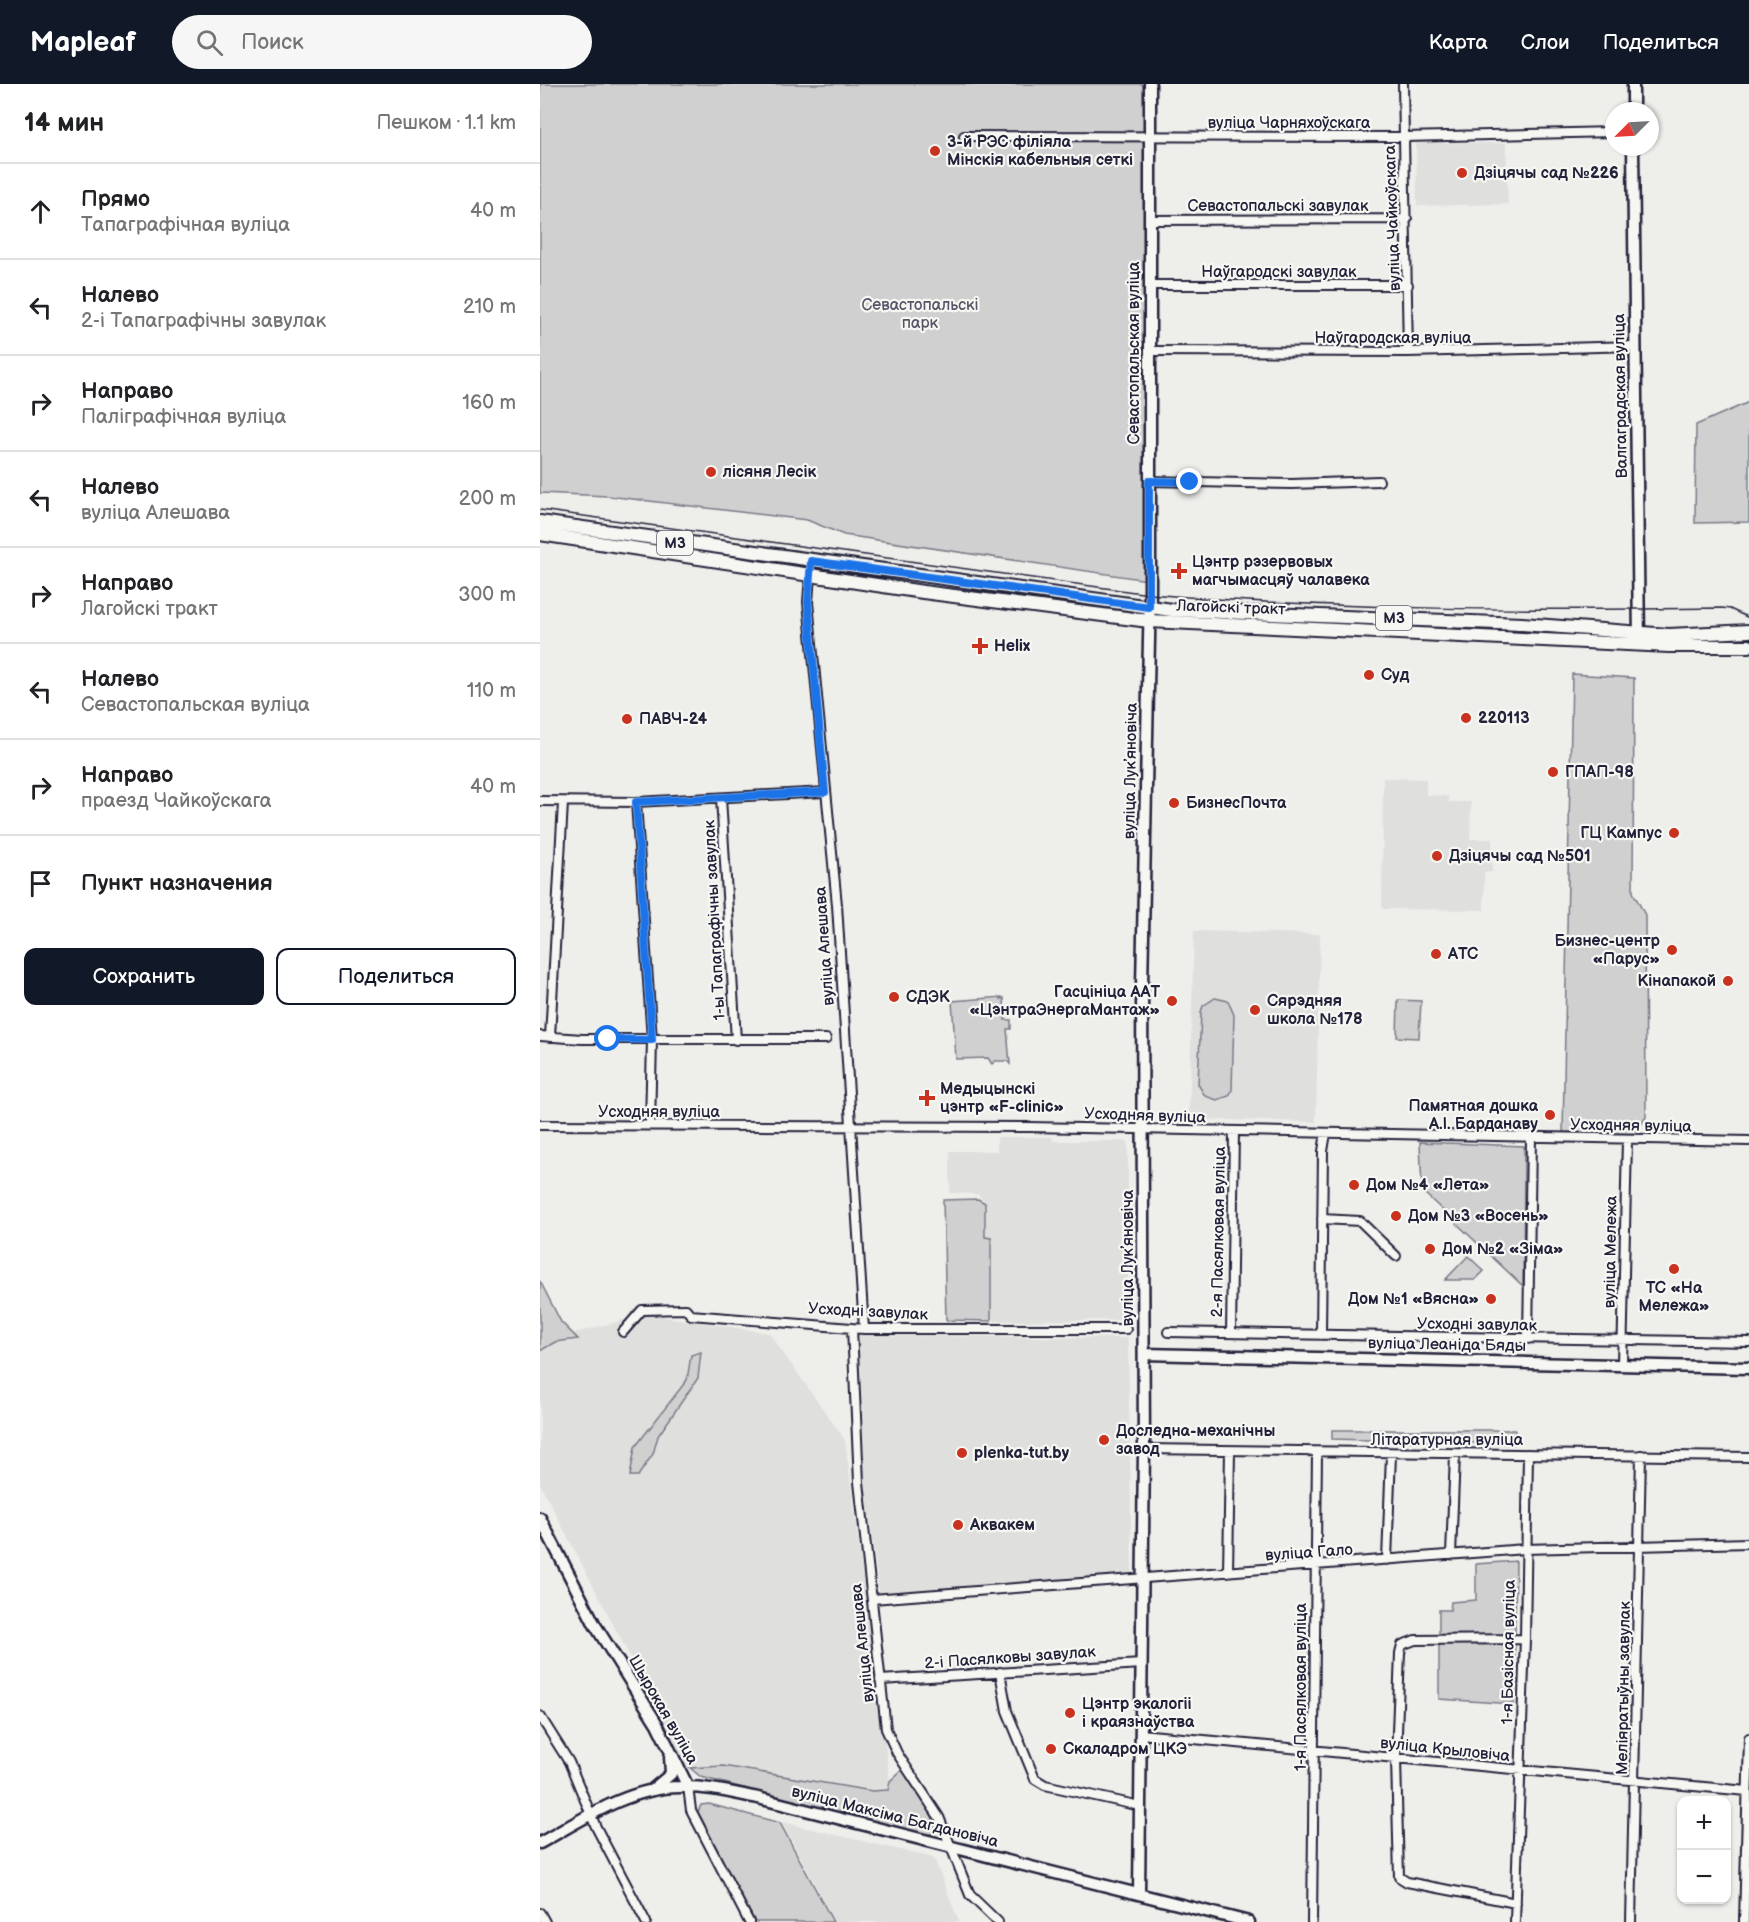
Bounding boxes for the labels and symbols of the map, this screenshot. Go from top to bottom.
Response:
north arrow [1605,102,1659,156]
street label: вуліца Чарняхоўскага [1208,114,1371,133]
place label: 3-й РЭС філіяла Мінскія кабельныя сеткі [947,133,1133,170]
marker: 3-й РЭС філіяла Мінскія кабельныя сеткі [928,144,942,158]
street label: вуліца Чайкоўскага [1381,144,1405,291]
place label: Дзіцячы сад №226 [1474,164,1619,183]
marker: Дзіцячы сад №226 [1455,166,1469,180]
street label: Севастопальскі завулак [1187,197,1369,216]
street label: Севастопальская вуліца [1125,261,1144,445]
street label: Наўгародскі завулак [1201,263,1357,282]
park label: Севастопальскі парк [862,296,978,333]
street label: Валгаградская вуліца [1610,313,1632,479]
street label: Наўгародская вуліца [1314,329,1472,348]
place label: лісяня Лесік [722,463,816,482]
marker: лісяня Лесік [704,465,718,479]
route end [1176,468,1202,494]
road number: М3 [657,531,693,555]
place label: Цэнтр рэзервовых магчымасцяў чалавека [1192,553,1370,590]
marker: Цэнтр рэзервовых магчымасцяў чалавека [1170,562,1188,580]
street label: Лагойскі тракт [1175,597,1287,619]
road number: М3 [1376,606,1412,630]
marker: Helix [971,637,989,655]
place label: Helix [994,637,1030,656]
place label: Суд [1381,666,1410,685]
marker: Суд [1362,668,1376,682]
street label: вуліца Лукʼяновіча [1120,702,1142,839]
place label: 220113 [1478,709,1530,728]
place label: ПАВЧ-24 [639,710,708,729]
marker: 220113 [1459,711,1473,725]
marker: ПАВЧ-24 [620,712,634,726]
place label: ГПАП-98 [1565,763,1634,782]
marker: ГПАП-98 [1546,765,1560,779]
place label: БизнесПочта [1186,794,1287,813]
marker: БизнесПочта [1167,796,1181,810]
street label: 1-ы Тапаграфічны завулак [700,819,730,1021]
place label: ГЦ Кампус [1580,824,1662,843]
marker: ГЦ Кампус [1667,826,1681,840]
place label: Дзіцячы сад №501 [1449,847,1591,866]
marker: Дзіцячы сад №501 [1430,849,1444,863]
street label: вуліца Алешава [811,885,839,1006]
place label: Бизнес-центр «Парус» [1554,932,1661,969]
marker: Бизнес-центр «Парус» [1665,943,1679,957]
place label: АТС [1447,945,1478,964]
marker: АТС [1429,947,1443,961]
place label: Кінапакой [1638,972,1716,991]
marker: Кінапакой [1721,974,1735,988]
place label: Гасцініца ААТ «ЦэнтраЭнергаМантаж» [969,983,1160,1020]
place label: СДЭК [906,988,950,1007]
marker: СДЭК [887,990,901,1004]
place label: Сярэдняя школа №178 [1267,992,1363,1029]
marker: Гасцініца ААТ «ЦэнтраЭнергаМантаж» [1165,994,1179,1008]
marker: Сярэдняя школа №178 [1248,1003,1262,1017]
route start [594,1025,620,1051]
place label: Медыцынскі цэнтр «F-clinic» [940,1080,1064,1117]
marker: Медыцынскі цэнтр «F-clinic» [918,1089,936,1107]
place label: Памятная дошка А.І. Барданаву [1408,1097,1539,1134]
street label: Усходняя вуліца [598,1103,720,1122]
street label: Усходняя вуліца [1084,1104,1207,1128]
marker: Памятная дошка А.І. Барданаву [1543,1108,1557,1122]
street label: Усходняя вуліца [1570,1115,1693,1137]
street label: 2-я Пасялковая вуліца [1208,1146,1230,1318]
place label: Дом №4 «Лета» [1366,1176,1489,1195]
marker: Дом №4 «Лета» [1347,1178,1361,1192]
street label: вуліца Лукʼяновіча [1119,1189,1138,1326]
street label: вуліца Мележа [1601,1195,1621,1308]
place label: Дом №3 «Восень» [1408,1207,1549,1226]
marker: Дом №3 «Восень» [1389,1209,1403,1223]
place label: Дом №2 «Зіма» [1442,1240,1564,1259]
marker: Дом №2 «Зіма» [1423,1242,1437,1256]
marker: ТС «На Мележа» [1667,1262,1681,1276]
place label: ТС «На Мележа» [1639,1279,1709,1316]
place label: Дом №1 «Вясна» [1348,1290,1479,1309]
marker: Дом №1 «Вясна» [1484,1292,1498,1306]
street label: Усходні завулак [807,1299,929,1325]
street label: Усходні завулак [1417,1314,1538,1336]
street label: вуліца Леаніда Бяды [1368,1334,1526,1356]
place label: Доследна-механічны завод [1116,1422,1275,1459]
street label: Літаратурная вуліца [1370,1431,1524,1450]
marker: Доследна-механічны завод [1097,1433,1111,1447]
place label: plenka-tut.by [974,1444,1070,1463]
marker: plenka-tut.by [955,1446,969,1460]
place label: Аквакем [969,1516,1035,1535]
marker: Аквакем [951,1518,965,1532]
street label: вуліца Гало [1265,1540,1353,1566]
street label: 1-я Базісная вуліца [1498,1579,1520,1724]
street label: вуліца Алешава [847,1582,879,1703]
street label: Меліяратыўны завулак [1613,1600,1635,1775]
street label: 1-я Пасялковая вуліца [1292,1603,1311,1771]
street label: 2-і Пасялковы завулак [924,1643,1097,1673]
street label: Шырокая вуліца [624,1652,702,1768]
place label: Цэнтр экалогіі і краязнаўства [1082,1695,1195,1732]
marker: Цэнтр экалогіі і краязнаўства [1063,1706,1077,1720]
street label: вуліца Крыловіча [1379,1734,1511,1766]
place label: Скаладром ЦКЭ [1063,1740,1187,1759]
marker: Скаладром ЦКЭ [1044,1742,1058,1756]
street label: вуліца Максіма Багдановіча [790,1782,1001,1852]

